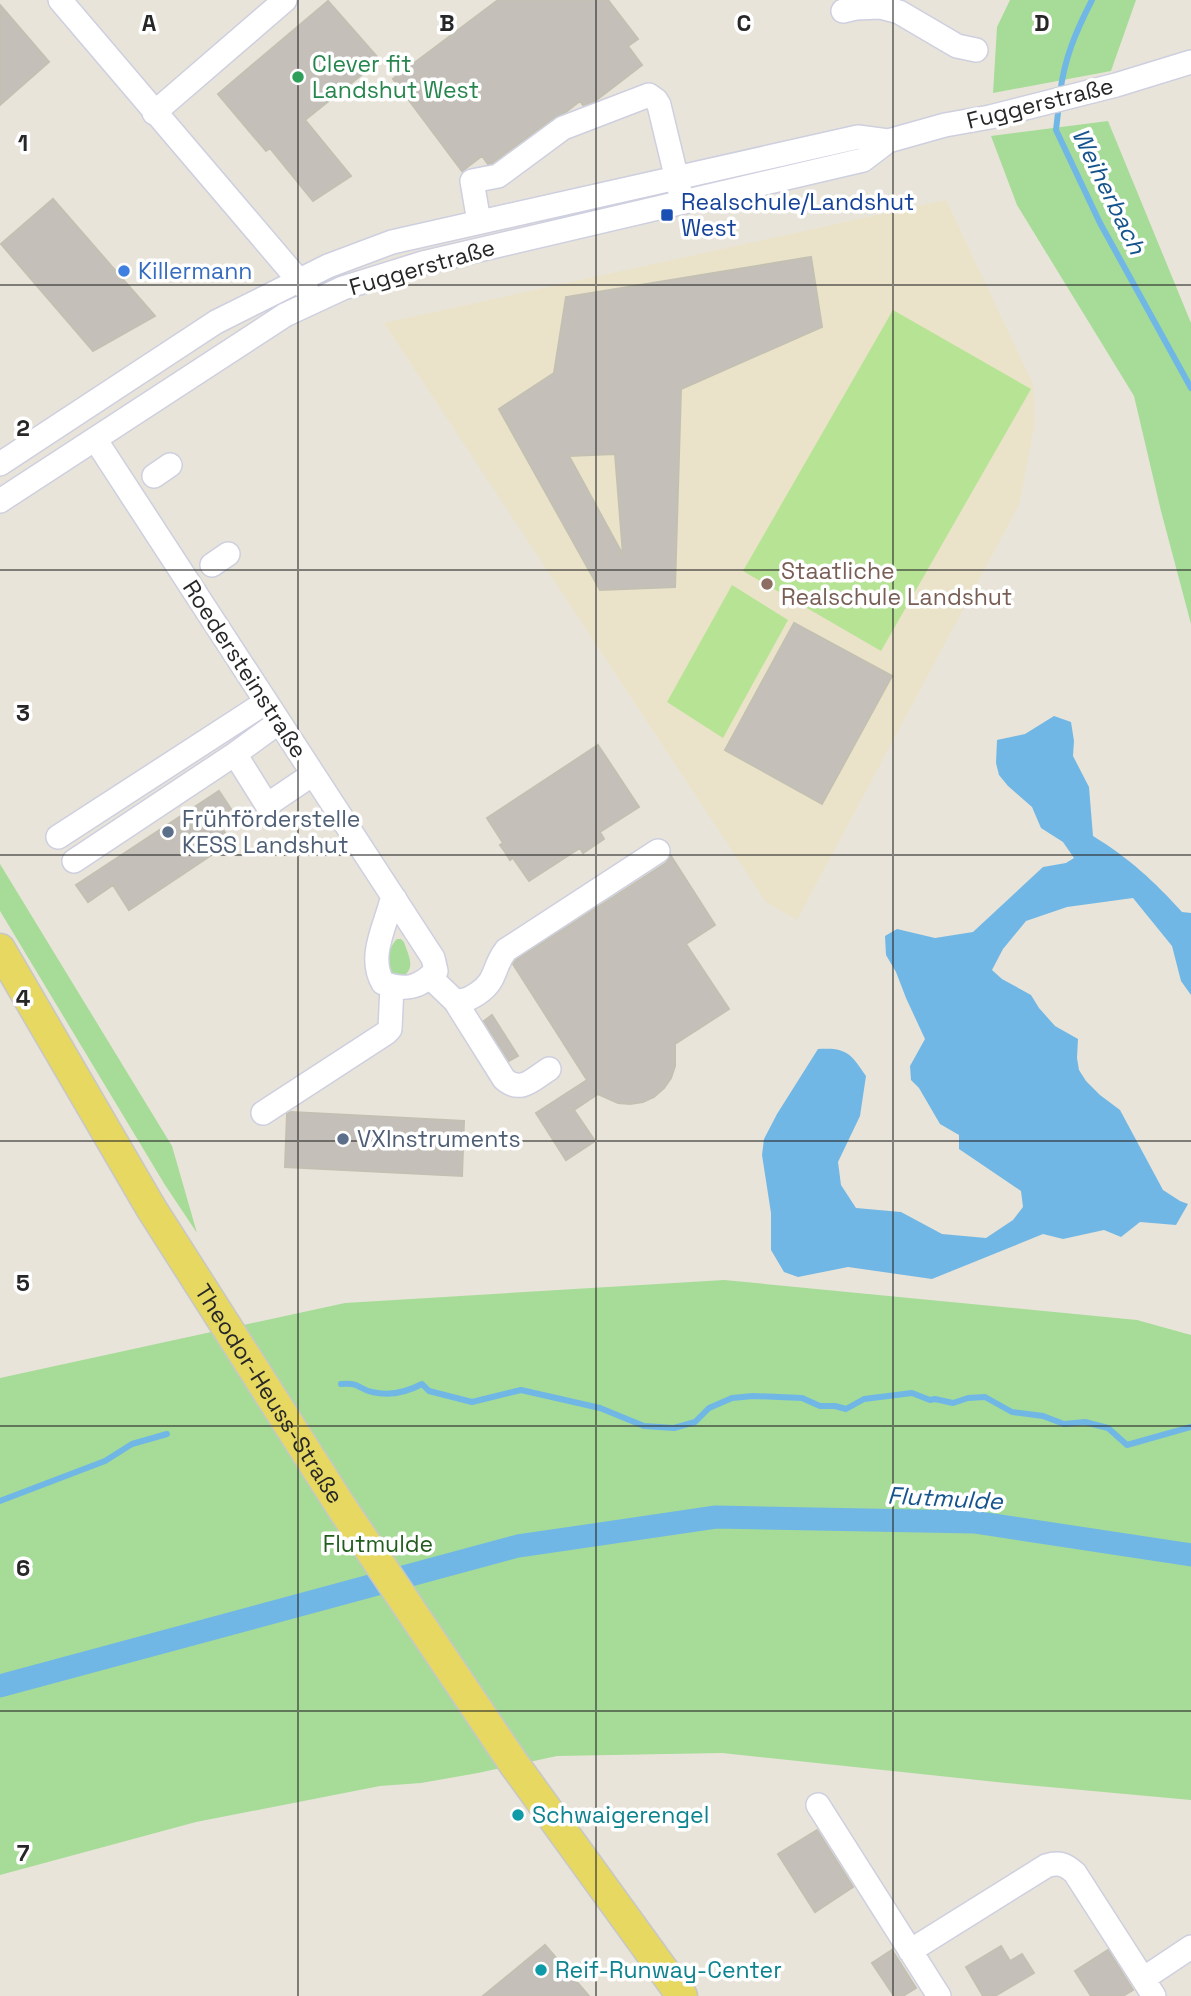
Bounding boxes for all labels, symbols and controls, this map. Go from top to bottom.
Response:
text: A [142,8,157,38]
text: B [439,8,455,38]
text: C [737,8,751,38]
text: D [1034,8,1050,38]
place label: Clever fit Landshut West [312,49,479,105]
marker: Clever fit Landshut West [290,69,306,85]
street label: Fuggerstraße [964,70,1116,136]
water label: Weiherbach [1065,123,1153,260]
text: 1 [18,128,28,158]
place label: Realschule/Landshut West [681,187,915,243]
marker: Realschule/Landshut West [659,207,675,223]
street label: Fuggerstraße [346,232,498,302]
place label: Killermann [138,256,252,286]
marker: Killermann [116,263,132,279]
text: 2 [16,413,30,443]
place label: Staatliche Realschule Landshut [781,556,1012,612]
street label: Roedersteinstraße [176,574,314,764]
marker: Staatliche Realschule Landshut [759,576,775,592]
text: 3 [16,698,30,728]
place label: Frühförderstelle KESS Landshut [182,804,360,860]
marker: Frühförderstelle KESS Landshut [160,824,176,840]
text: 4 [16,983,31,1013]
place label: VXInstruments [357,1124,521,1154]
marker: VXInstruments [335,1131,351,1147]
text: 5 [16,1268,30,1298]
street label: Theodor-Heuss-Straße [188,1278,350,1509]
water label: Flutmulde [887,1480,1004,1517]
park label: Flutmulde [323,1529,433,1559]
text: 6 [16,1553,30,1583]
place label: Schwaigerengel [532,1800,709,1830]
marker: Schwaigerengel [510,1807,526,1823]
text: 7 [17,1838,30,1868]
place label: Reif-Runway-Center [555,1955,782,1985]
marker: Reif-Runway-Center [533,1962,549,1978]

